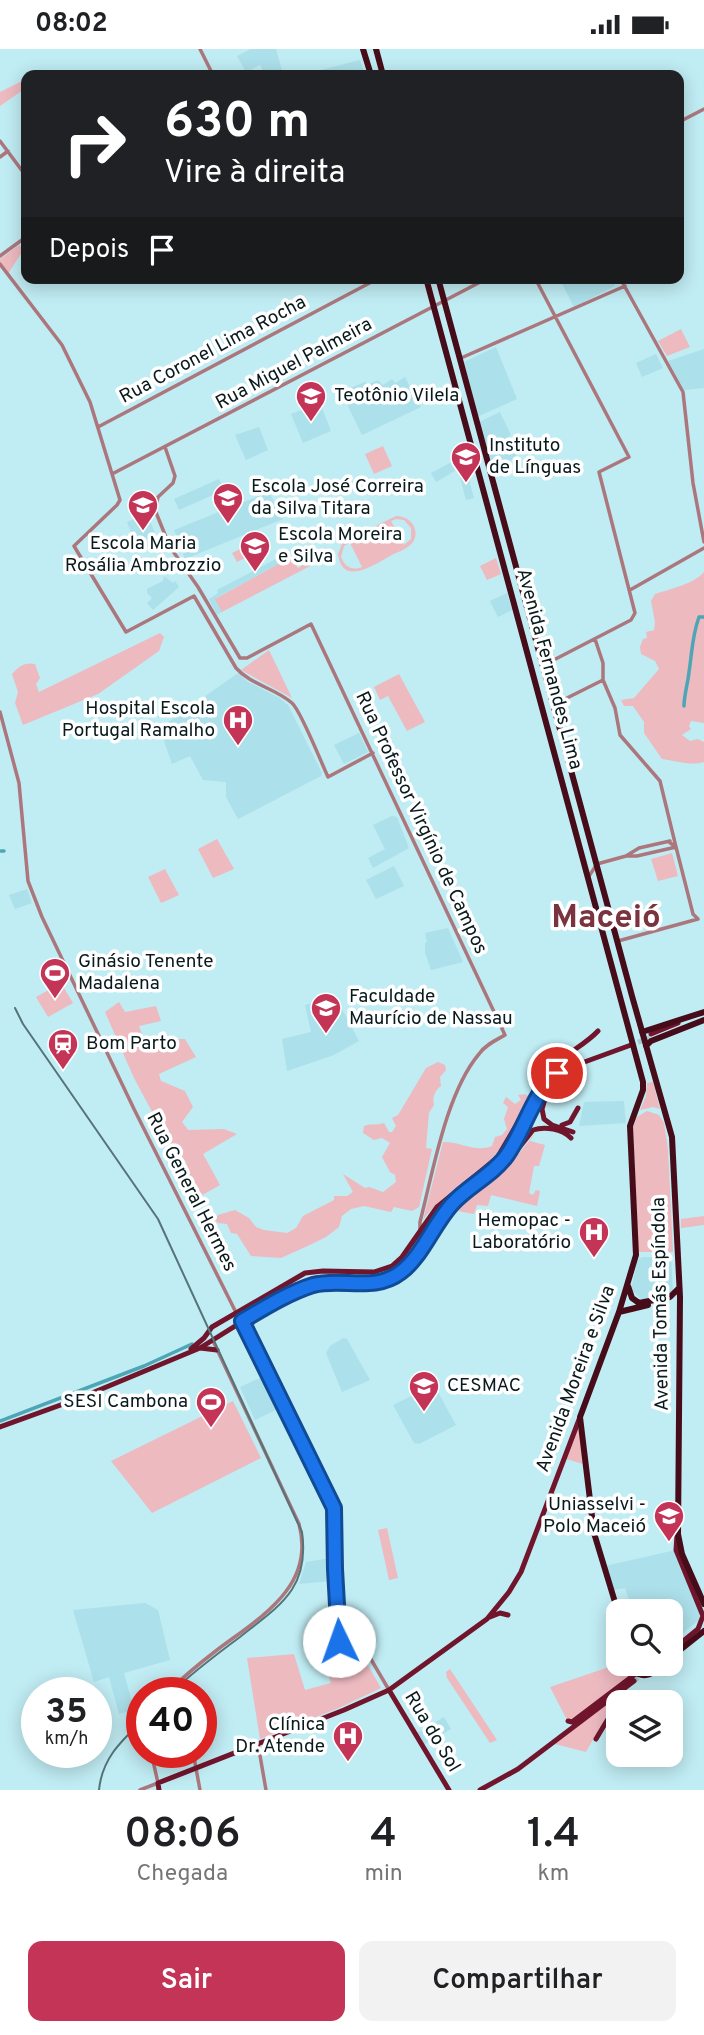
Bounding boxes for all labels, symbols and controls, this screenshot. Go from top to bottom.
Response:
text: 08:02 [35,8,108,41]
text: 630 m [164,93,310,155]
icon: right [49,98,140,189]
text: Vire à direita [164,154,345,194]
icon: arrive [143,231,181,269]
text: Depois [49,234,129,267]
street label: Rua Coronel Lima Rocha [116,291,310,409]
street label: Rua Miguel Palmeira [212,313,376,415]
school or university icon: Teotônio Vilela [294,379,328,423]
place label: Teotônio Vilela [334,384,459,408]
place label: Instituto de Línguas [489,434,581,480]
school or university icon: Instituto de Línguas [449,440,483,484]
place label: Escola José Correira da Silva Titara [251,475,424,521]
school or university icon: Escola José Correira da Silva Titara [211,481,245,525]
school or university icon: Escola Maria Rosália Ambrozzio [126,488,160,532]
place label: Escola Moreira e Silva [278,523,402,569]
school or university icon: Escola Moreira e Silva [238,529,272,573]
place label: Escola Maria Rosália Ambrozzio [65,532,221,578]
street label: Avenida Fernandes Lima [511,566,587,772]
street label: Rua Professor Virgínio de Campos [349,688,493,958]
place label: Hospital Escola Portugal Ramalho [62,697,215,743]
hospital icon: Hospital Escola Portugal Ramalho [221,703,255,747]
district label: Maceió [551,898,661,940]
place label: Ginásio Tenente Madalena [78,950,213,996]
sports icon: Ginásio Tenente Madalena [38,956,72,1000]
place label: Faculdade Maurício de Nassau [349,985,513,1031]
school or university icon: Faculdade Maurício de Nassau [309,991,343,1035]
station icon: Bom Parto [46,1027,80,1071]
place label: Bom Parto [86,1032,177,1056]
pin [527,1043,587,1103]
icon: arrive [538,1054,576,1092]
street label: Rua General Hermes [141,1108,241,1276]
street label: Avenida Tomás Espíndola [647,1197,675,1411]
place label: Hemopac - Laboratório [472,1209,571,1255]
hospital icon: Hemopac - Laboratório [577,1215,611,1259]
street label: Avenida Moreira e Silva [531,1282,621,1476]
school or university icon: CESMAC [407,1369,441,1413]
place label: CESMAC [447,1374,521,1398]
sports icon: SESI Cambona [194,1385,228,1429]
place label: SESI Cambona [63,1390,188,1414]
place label: Uniasselvi - Polo Maceió [543,1493,646,1539]
school or university icon: Uniasselvi - Polo Maceió [652,1499,686,1543]
map controls [606,1599,683,1767]
button: search [606,1599,683,1676]
position arrow [302,1604,376,1678]
speed limit sign: 40 [126,1677,217,1768]
street label: Rua do Sol [399,1687,465,1777]
button: layers [606,1690,683,1767]
text: 35 [45,1691,88,1735]
place label: Clínica Dr. Atende [235,1713,325,1759]
hospital icon: Clínica Dr. Atende [331,1719,365,1763]
text: km/h [45,1728,88,1751]
text: 08:06 [124,1809,241,1862]
text: 4 [370,1809,397,1862]
text: 1.4 [527,1809,580,1862]
text: Chegada [136,1860,228,1889]
text: min [365,1860,403,1889]
text: km [537,1860,569,1889]
button: Sair [28,1941,345,2021]
button: Compartilhar [359,1941,676,2021]

